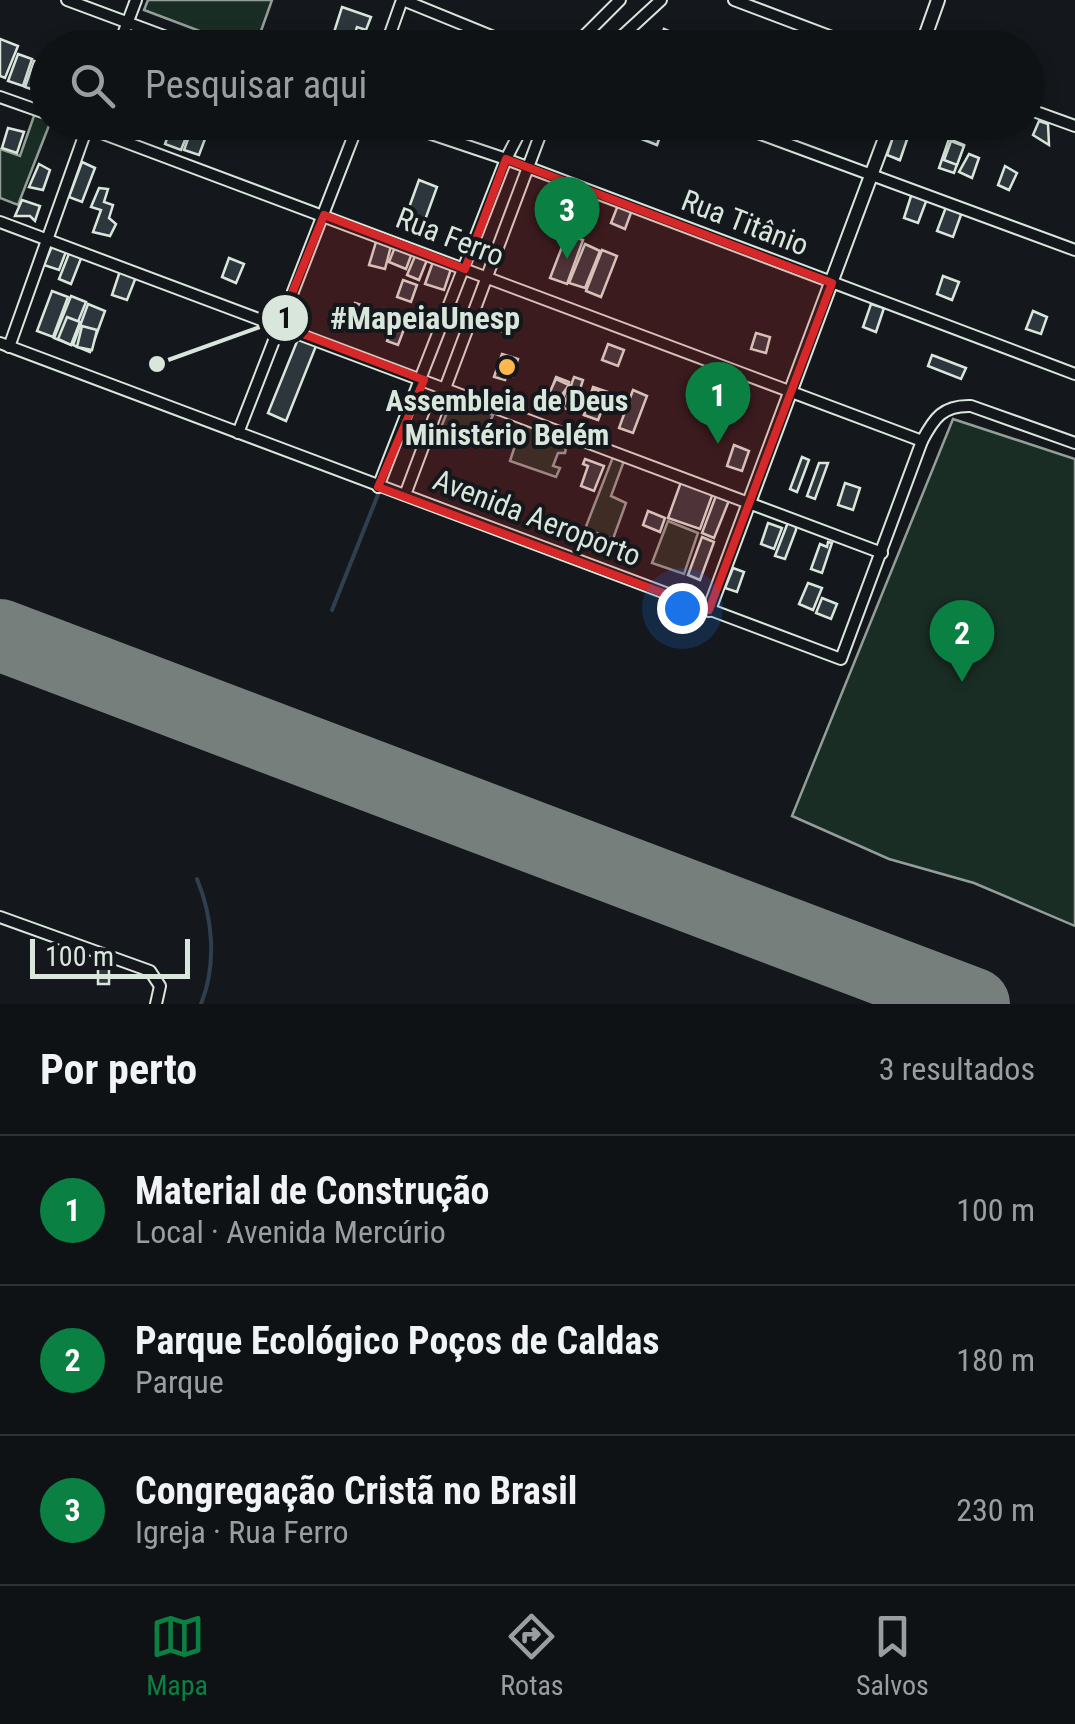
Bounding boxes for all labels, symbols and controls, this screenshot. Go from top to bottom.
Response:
search box [30,30,1045,140]
icon: search [65,58,120,113]
text: Pesquisar aqui [145,63,367,107]
pin: 3 [534,176,600,259]
street label: Rua Titânio [677,182,814,263]
street label: Rua Ferro [391,200,509,273]
callout: #MapeiaUnesp [260,287,540,349]
text: #MapeiaUnesp [330,299,520,337]
text: 1 [277,300,293,335]
marker: Assembleia de Deus Ministério Belém [496,356,518,378]
pin: 1 [686,362,750,444]
place label: Assembleia de Deus Ministério Belém [386,383,628,452]
street label: Avenida Aeroporto [428,462,646,573]
your location [657,583,708,634]
pin: 2 [930,600,994,682]
scale bar [30,934,190,978]
text: 100 m [45,940,114,973]
text: Por perto [40,1045,197,1094]
text: 3 resultados [879,1050,1035,1088]
text: Material de Construção [135,1169,489,1213]
text: 1 [64,1191,81,1229]
text: 100 m [956,1191,1035,1229]
text: Local · Avenida Mercúrio [135,1213,446,1251]
text: Parque Ecológico Poços de Caldas [135,1319,660,1363]
text: 2 [64,1341,81,1379]
text: 180 m [956,1341,1035,1379]
text: Parque [135,1363,224,1401]
text: Congregação Cristã no Brasil [135,1469,577,1513]
text: 3 [64,1491,81,1529]
text: 230 m [956,1491,1035,1529]
text: Igreja · Rua Ferro [135,1513,349,1551]
tab: Mapa [146,1609,208,1702]
tab: Rotas [500,1609,564,1702]
tab: Salvos [856,1609,929,1702]

